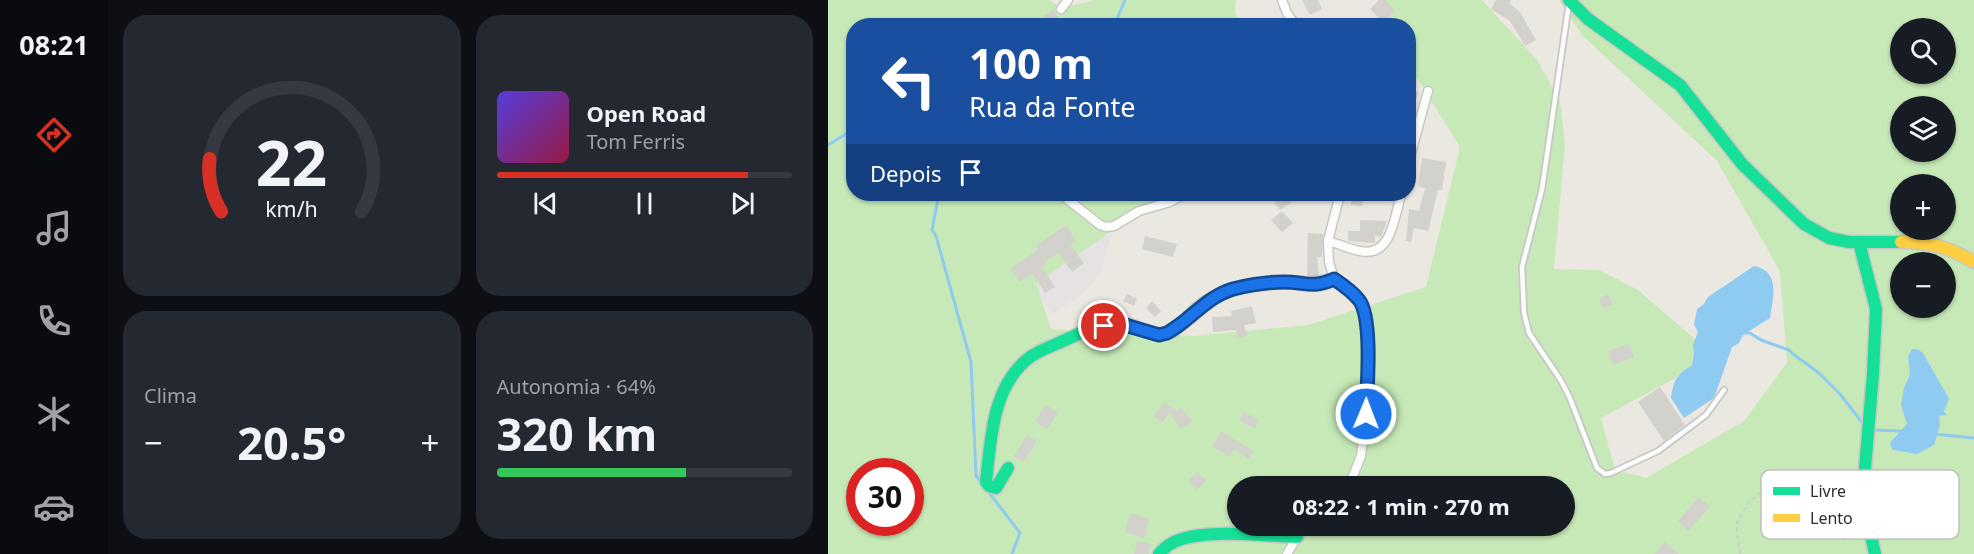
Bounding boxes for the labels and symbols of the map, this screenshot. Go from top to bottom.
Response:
pin [1078,300,1129,351]
position arrow [1334,382,1398,446]
speed limit sign: 30 [846,458,924,536]
legend [1761,470,1959,539]
text: Livre [1810,480,1846,502]
text: Lento [1810,507,1853,529]

